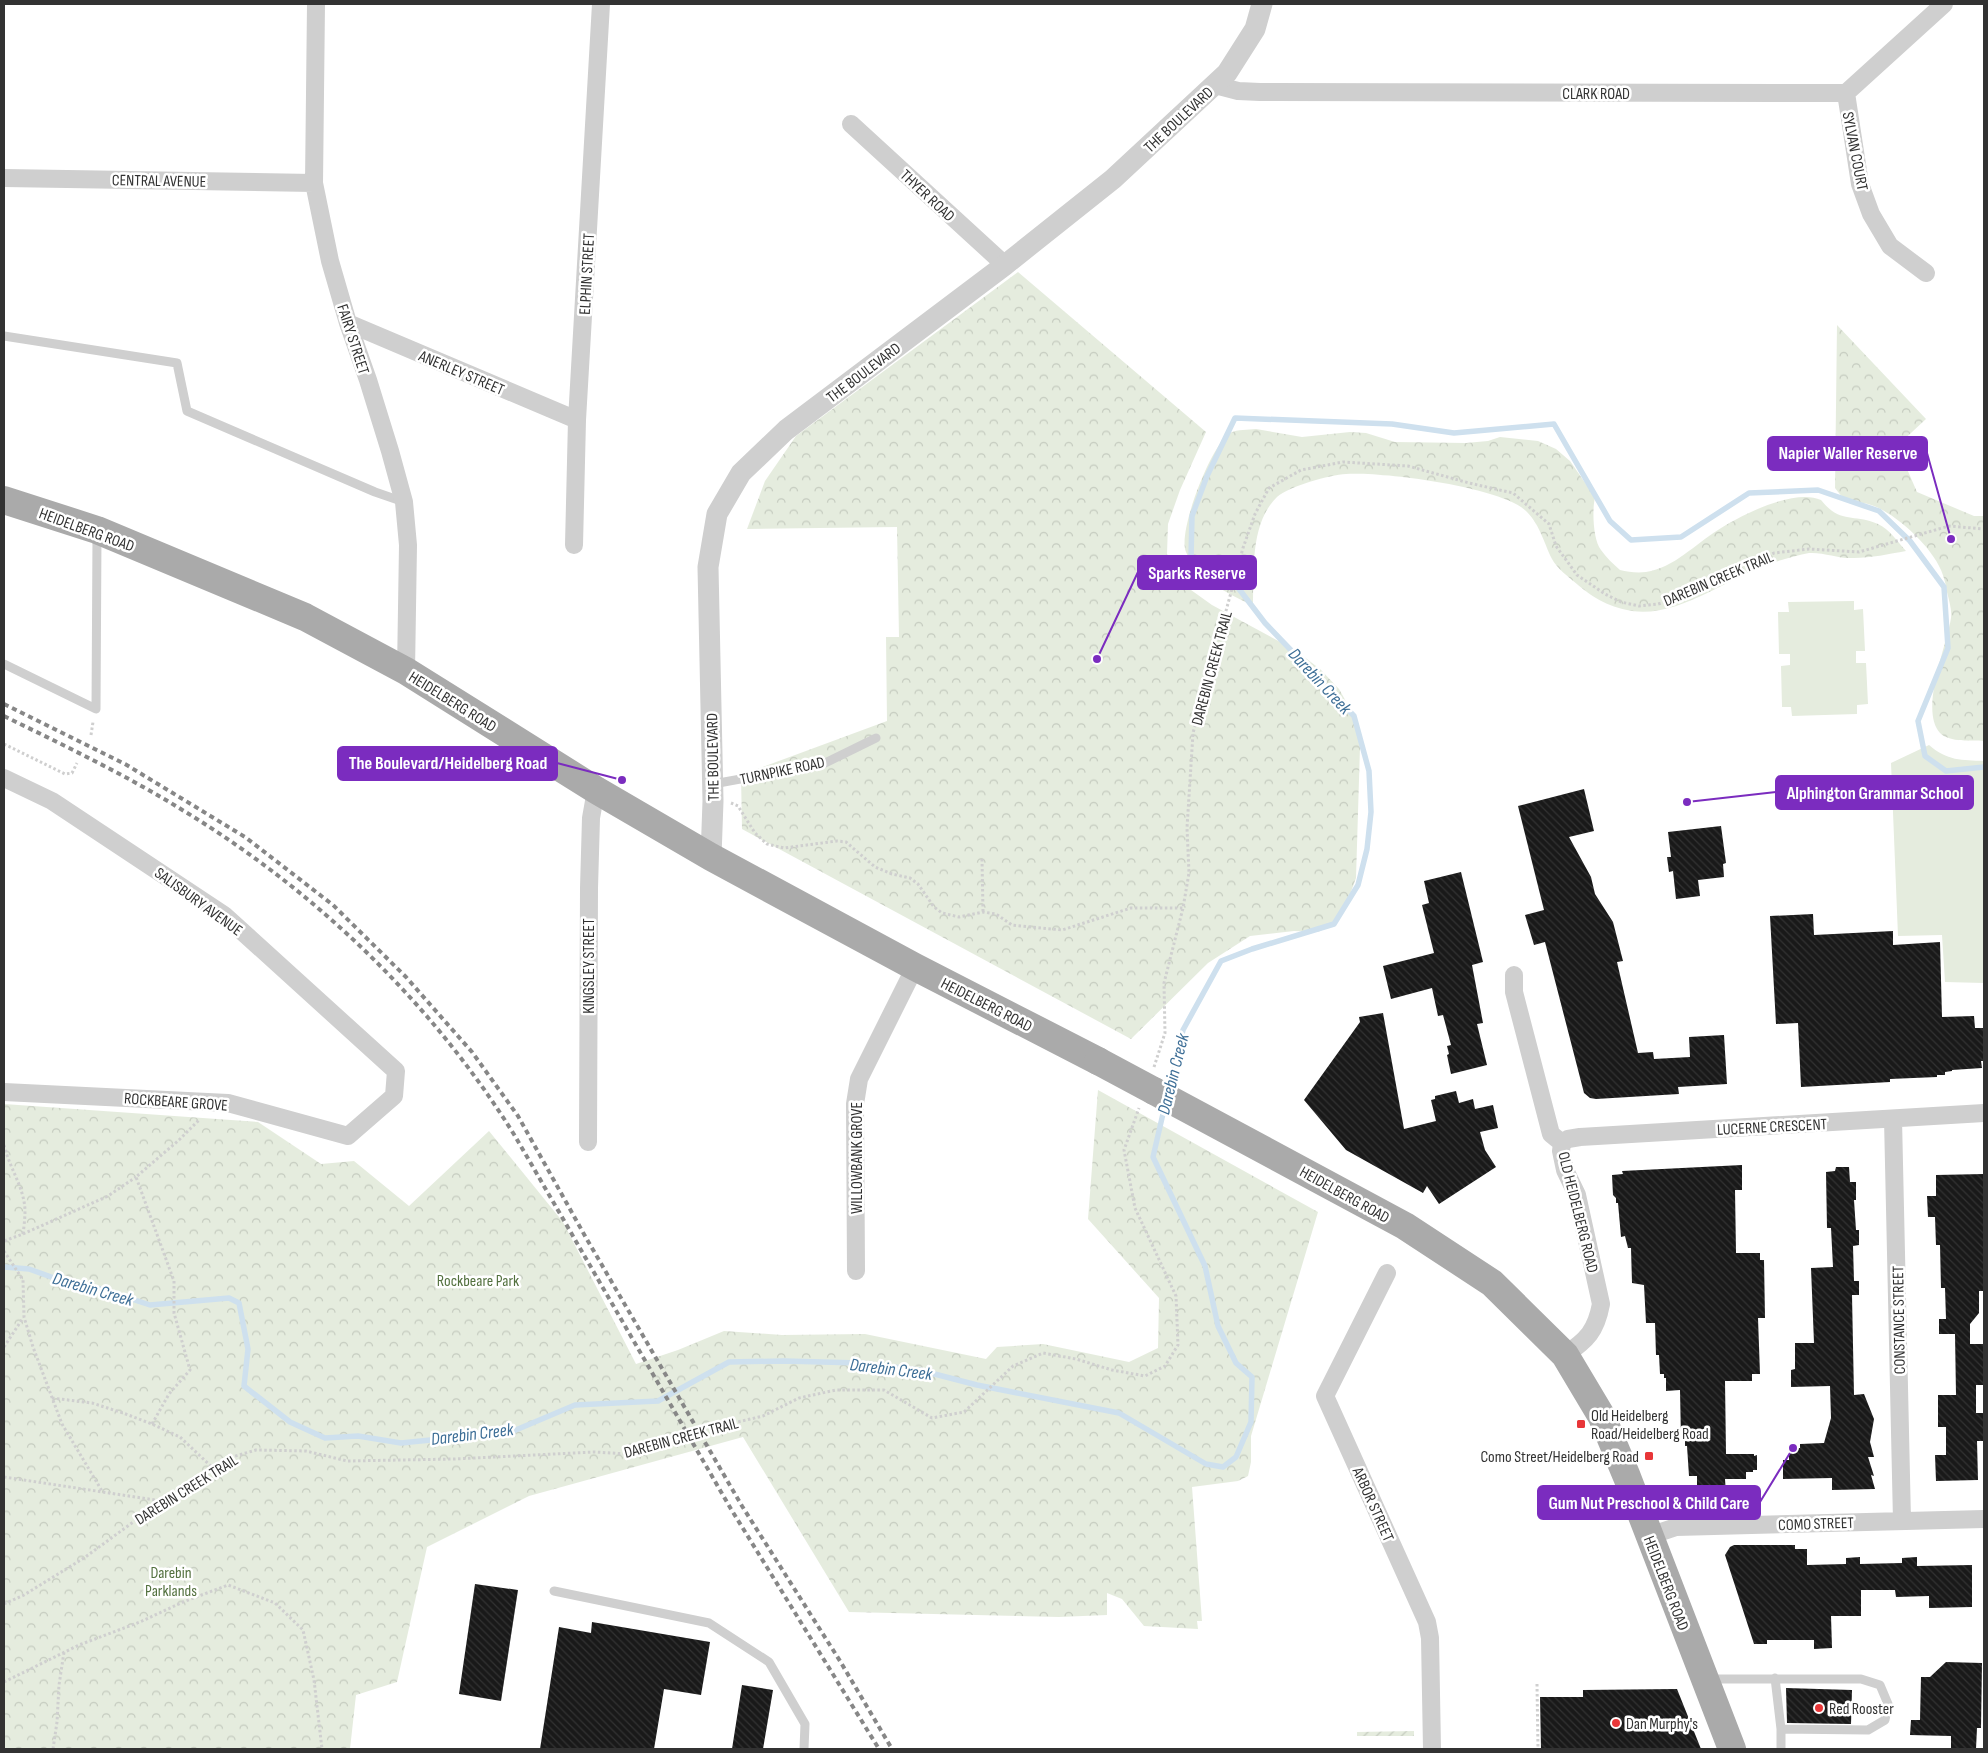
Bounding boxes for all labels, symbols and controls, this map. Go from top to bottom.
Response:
street label: THE BOULEVARD [1140,83,1218,157]
street label: CLARK ROAD [1562,85,1630,104]
street label: SYLVAN COURT [1838,110,1872,193]
street label: THYER ROAD [896,166,958,226]
street label: CENTRAL AVENUE [112,171,206,192]
street label: ELPHIN STREET [576,232,599,315]
street label: FAIRY STREET [332,302,373,377]
street label: THE BOULEVARD [823,339,905,407]
street label: ANERLEY STREET [415,346,507,400]
callout: Napier Waller Reserve [1768,437,1927,470]
text: Napier Waller Reserve [1779,443,1917,464]
street label: HEIDELBERG ROAD [36,504,137,556]
street label: DAREBIN CREEK TRAIL [1661,548,1776,611]
callout: Sparks Reserve [1138,556,1256,589]
text: Sparks Reserve [1148,563,1246,584]
street label: DAREBIN CREEK TRAIL [1188,609,1237,728]
water label: Darebin Creek [1284,644,1356,720]
street label: HEIDELBERG ROAD [405,668,500,737]
street label: THE BOULEVARD [703,713,724,801]
callout: The Boulevard/Heidelberg Road [338,747,557,780]
text: The Boulevard/Heidelberg Road [349,753,547,774]
street label: TURNPIKE ROAD [738,753,826,790]
callout: Alphington Grammar School [1776,776,1973,809]
text: Alphington Grammar School [1786,783,1963,804]
street label: SALISBURY AVENUE [150,864,246,940]
street label: KINGSLEY STREET [580,918,599,1014]
street label: HEIDELBERG ROAD [938,974,1035,1036]
water label: Darebin Creek [1153,1030,1194,1117]
street label: ROCKBEARE GROVE [123,1089,228,1116]
street label: WILLOWBANK GROVE [848,1102,867,1214]
street label: LUCERNE CRESCENT [1717,1115,1828,1140]
street label: OLD HEIDELBERG ROAD [1553,1150,1602,1275]
street label: HEIDELBERG ROAD [1296,1163,1393,1228]
street label: CONSTANCE STREET [1889,1265,1910,1374]
water label: Darebin Creek [50,1268,137,1311]
park label: Rockbeare Park [437,1272,519,1291]
water label: Darebin Creek [849,1354,935,1385]
place label: Old Heidelberg Road/Heidelberg Road [1591,1407,1709,1444]
street label: DAREBIN CREEK TRAIL [622,1414,741,1463]
marker: Old Heidelberg Road/Heidelberg Road [1575,1418,1587,1430]
water label: Darebin Creek [430,1419,516,1450]
place label: Como Street/Heidelberg Road [1480,1448,1639,1467]
marker: Como Street/Heidelberg Road [1643,1450,1655,1462]
street label: DAREBIN CREEK TRAIL [132,1451,242,1529]
street label: ARBOR STREET [1347,1464,1398,1545]
callout: Gum Nut Preschool & Child Care [1538,1486,1760,1519]
text: Gum Nut Preschool & Child Care [1548,1493,1750,1514]
street label: COMO STREET [1778,1514,1855,1535]
street label: HEIDELBERG ROAD [1639,1534,1692,1634]
park label: Darebin Parklands [145,1564,197,1601]
place label: Red Rooster [1829,1700,1894,1719]
marker: Red Rooster [1813,1702,1825,1714]
place label: Dan Murphy's [1626,1715,1698,1734]
marker: Dan Murphy's [1610,1717,1622,1729]

